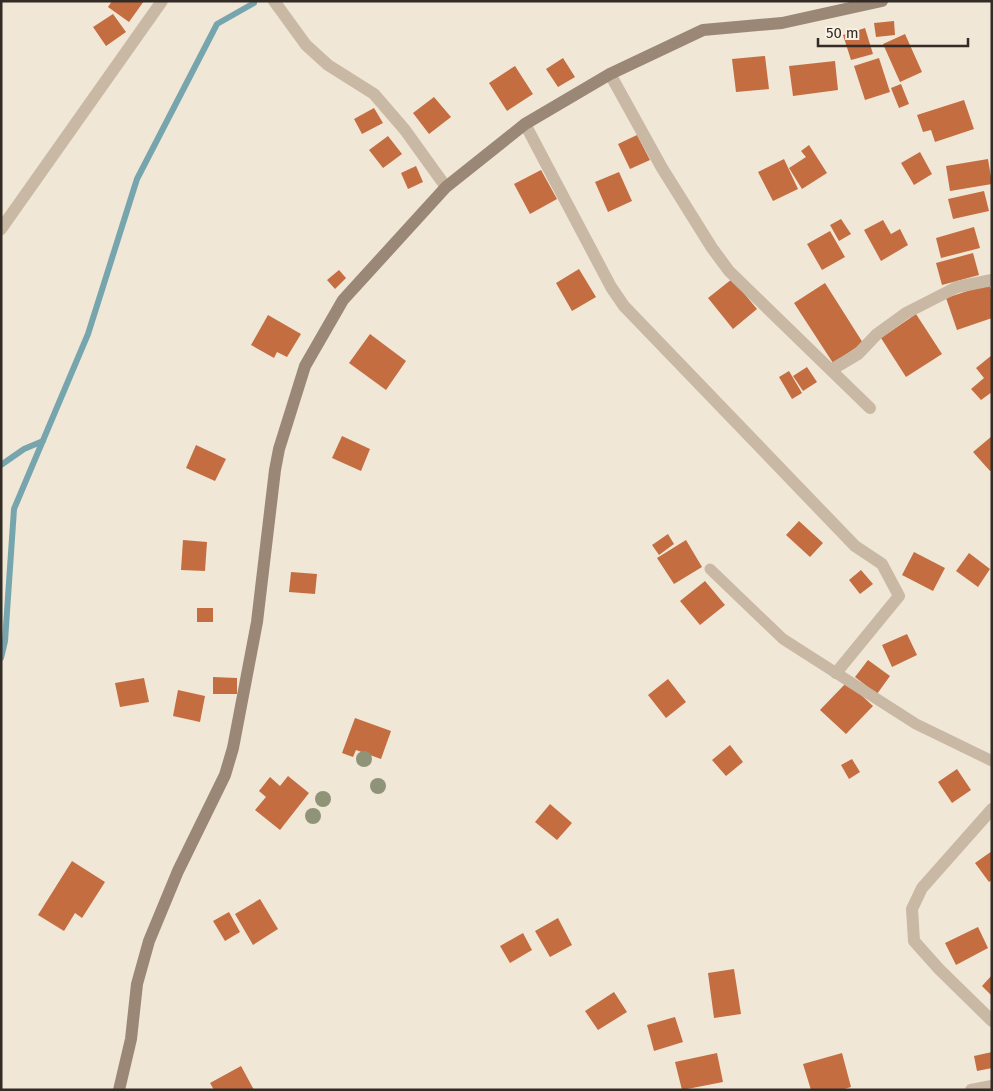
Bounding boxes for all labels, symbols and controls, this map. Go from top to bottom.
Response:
scale bar [818,15,968,47]
text: 50 m [826,24,859,42]

